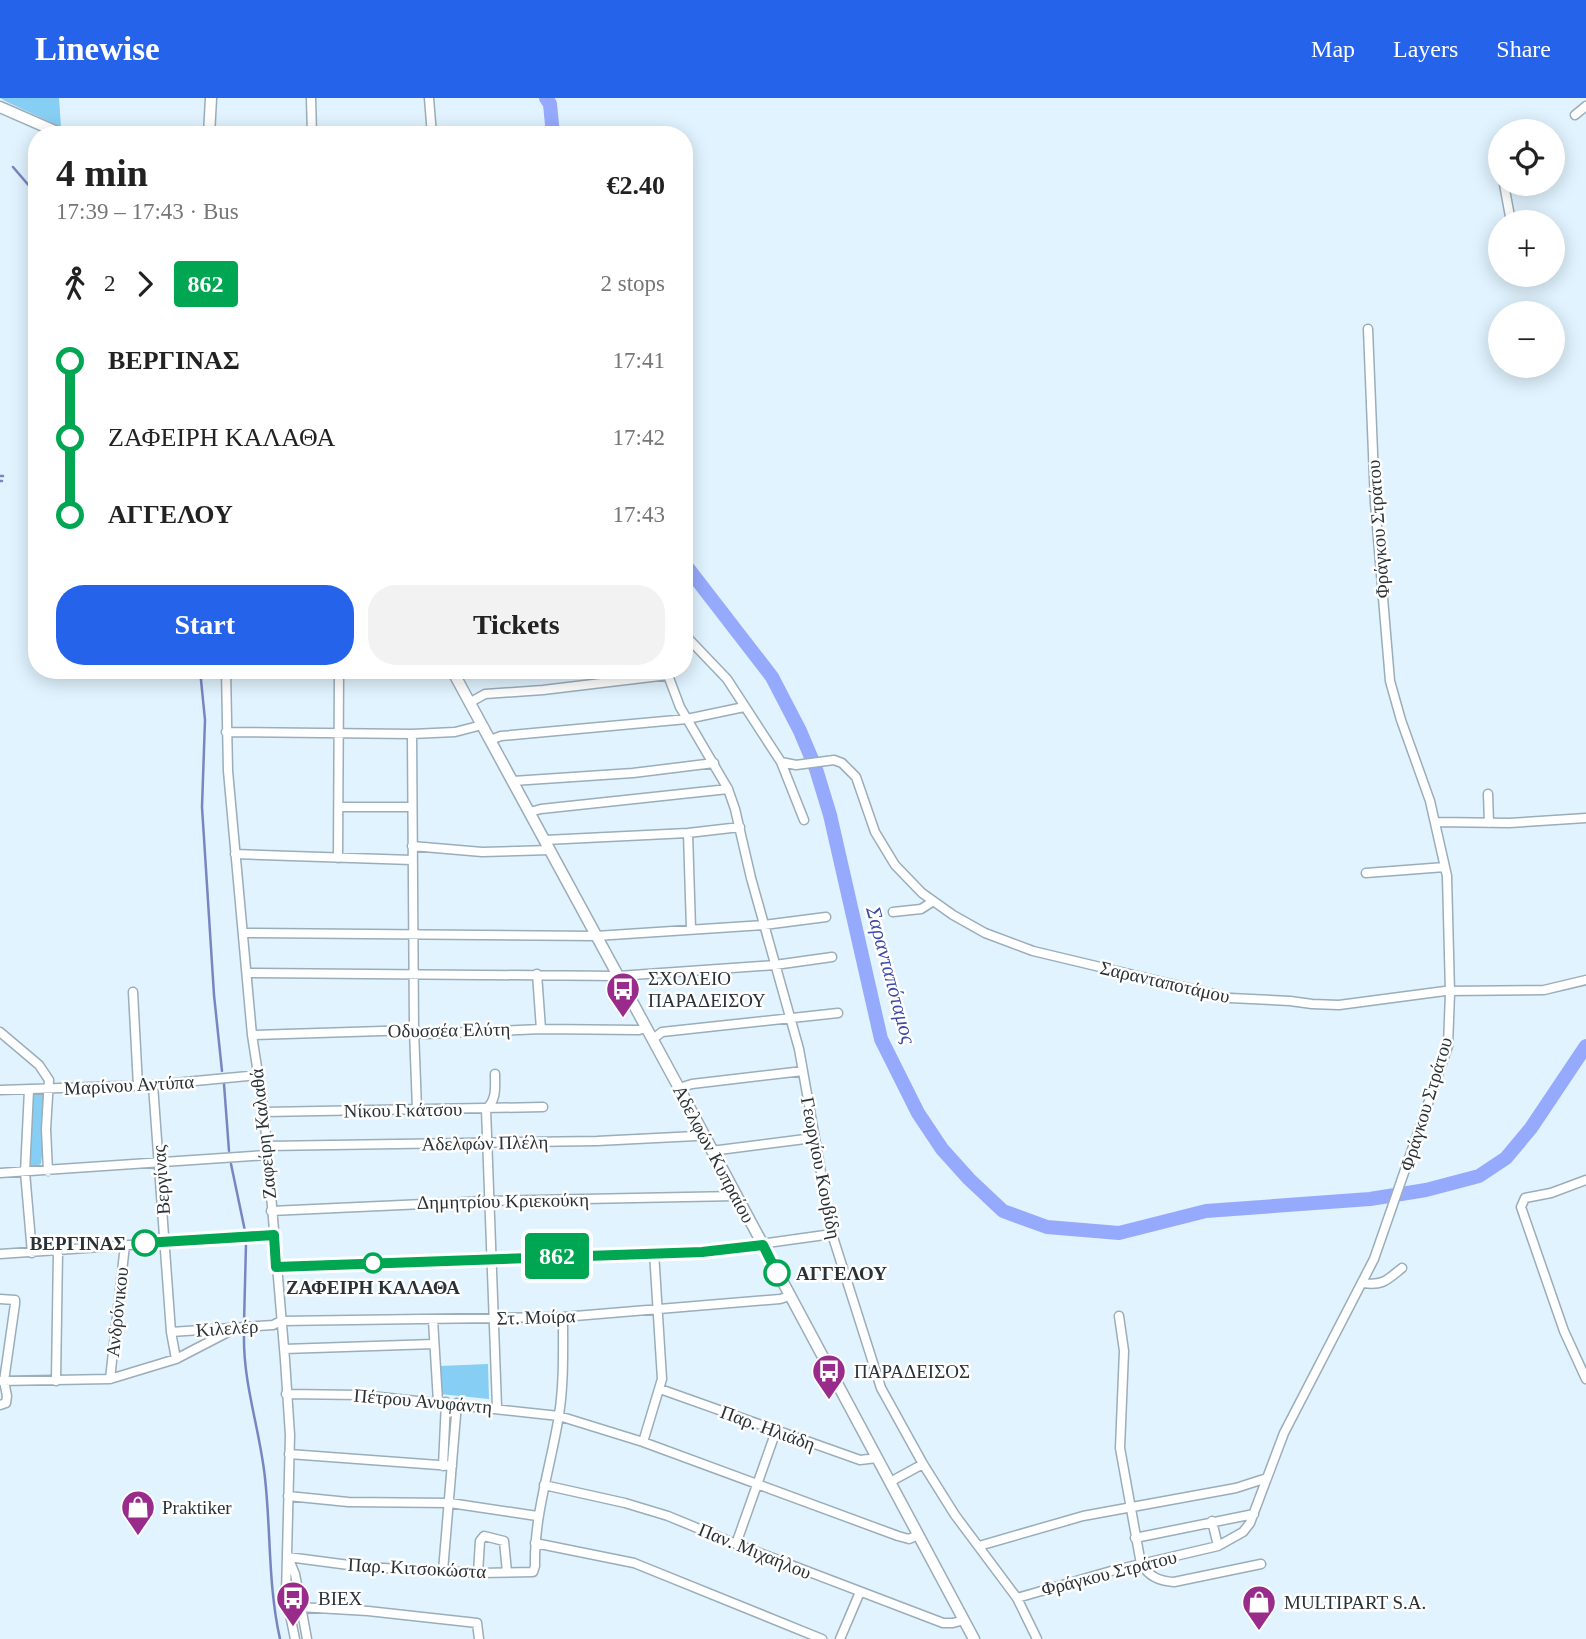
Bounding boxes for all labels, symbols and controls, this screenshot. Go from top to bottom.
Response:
text: Linewise [35,31,160,67]
text: Map [1311,36,1355,62]
text: Layers [1393,36,1458,62]
text: Share [1496,36,1551,62]
map controls [1488,119,1565,378]
button: locate [1488,119,1565,196]
text: 4 min [56,152,148,194]
text: €2.40 [607,171,665,200]
text: 17:39 – 17:43 · Bus [56,199,239,224]
button: + [1488,210,1565,287]
icon: walk [56,265,94,303]
icon: forward [126,265,164,303]
text: 2 [104,271,116,296]
text: 862 [188,271,224,297]
text: 2 stops [600,271,665,296]
button: − [1488,301,1565,378]
text: ΒΕΡΓΙΝΑΣ [108,346,240,375]
text: 17:41 [613,348,665,373]
text: ΖΑΦΕΙΡΗ ΚΑΛΑΘΑ [108,423,335,452]
text: 17:42 [613,425,665,450]
street label: Φράγκου Στράτου [1363,459,1393,599]
text: ΑΓΓΕΛΟΥ [108,500,233,529]
text: 17:43 [613,502,665,527]
button: Start [56,585,354,665]
button: Tickets [368,585,665,665]
water label: Σαρανταπόταμος [861,903,921,1047]
street label: Σαρανταποτάμου [1098,957,1232,1007]
place label: ΣΧΟΛΕΙΟ ΠΑΡΑΔΕΙΣΟΥ [648,968,766,1011]
bus stop icon: ΣΧΟΛΕΙΟ ΠΑΡΑΔΕΙΣΟΥ [604,970,642,1019]
street label: Οδυσσέα Ελύτη [387,1018,511,1042]
street label: Φράγκου Στράτου [1396,1035,1456,1173]
street label: Ζαφείρη Καλαθά [246,1068,280,1200]
street label: Μαρίνου Αντύπα [63,1071,195,1099]
street label: Αδελφών Κυπραίου [669,1082,759,1226]
street label: Γεωργίου Κουβίδη [797,1095,845,1241]
street label: Νίκου Γκάτσου [343,1098,463,1122]
street label: Αδελφών Πλέλη [422,1131,548,1155]
street label: Βεργίνας [148,1144,174,1216]
street label: Δημητρίου Κριεκούκη [417,1189,589,1213]
marker: ΒΕΡΓΙΝΑΣ [132,1230,158,1256]
place label: ΒΕΡΓΙΝΑΣ [30,1233,126,1254]
line badge: 862 [517,1233,597,1279]
text: 862 [539,1243,575,1269]
marker: ΖΑΦΕΙΡΗ ΚΑΛΑΘΑ [363,1253,383,1273]
marker: ΑΓΓΕΛΟΥ [764,1260,790,1286]
place label: ΑΓΓΕΛΟΥ [796,1263,887,1284]
street label: Ανδρόνικου [102,1266,132,1358]
place label: ΖΑΦΕΙΡΗ ΚΑΛΑΘΑ [286,1277,460,1298]
street label: Στ. Μοίρα [496,1305,576,1329]
street label: Κιλελέρ [195,1315,259,1341]
bus stop icon: ΠΑΡΑΔΕΙΣΟΣ [810,1352,848,1401]
place label: ΠΑΡΑΔΕΙΣΟΣ [854,1361,970,1382]
street label: Πέτρου Ανυφάντη [353,1384,493,1418]
street label: Παρ. Ηλιάδη [718,1401,818,1455]
shop icon: Praktiker [119,1488,157,1537]
place label: Praktiker [162,1497,232,1518]
street label: Παν. Μιχαήλου [696,1519,814,1583]
street label: Φράγκου Στράτου [1039,1546,1179,1600]
street label: Παρ. Κιτσοκώστα [347,1554,487,1582]
bus stop icon: ΒΙΕΧ [274,1579,312,1628]
shop icon: MULTIPART S.A. [1240,1583,1278,1632]
place label: ΒΙΕΧ [318,1588,363,1609]
place label: MULTIPART S.A. [1284,1592,1426,1613]

